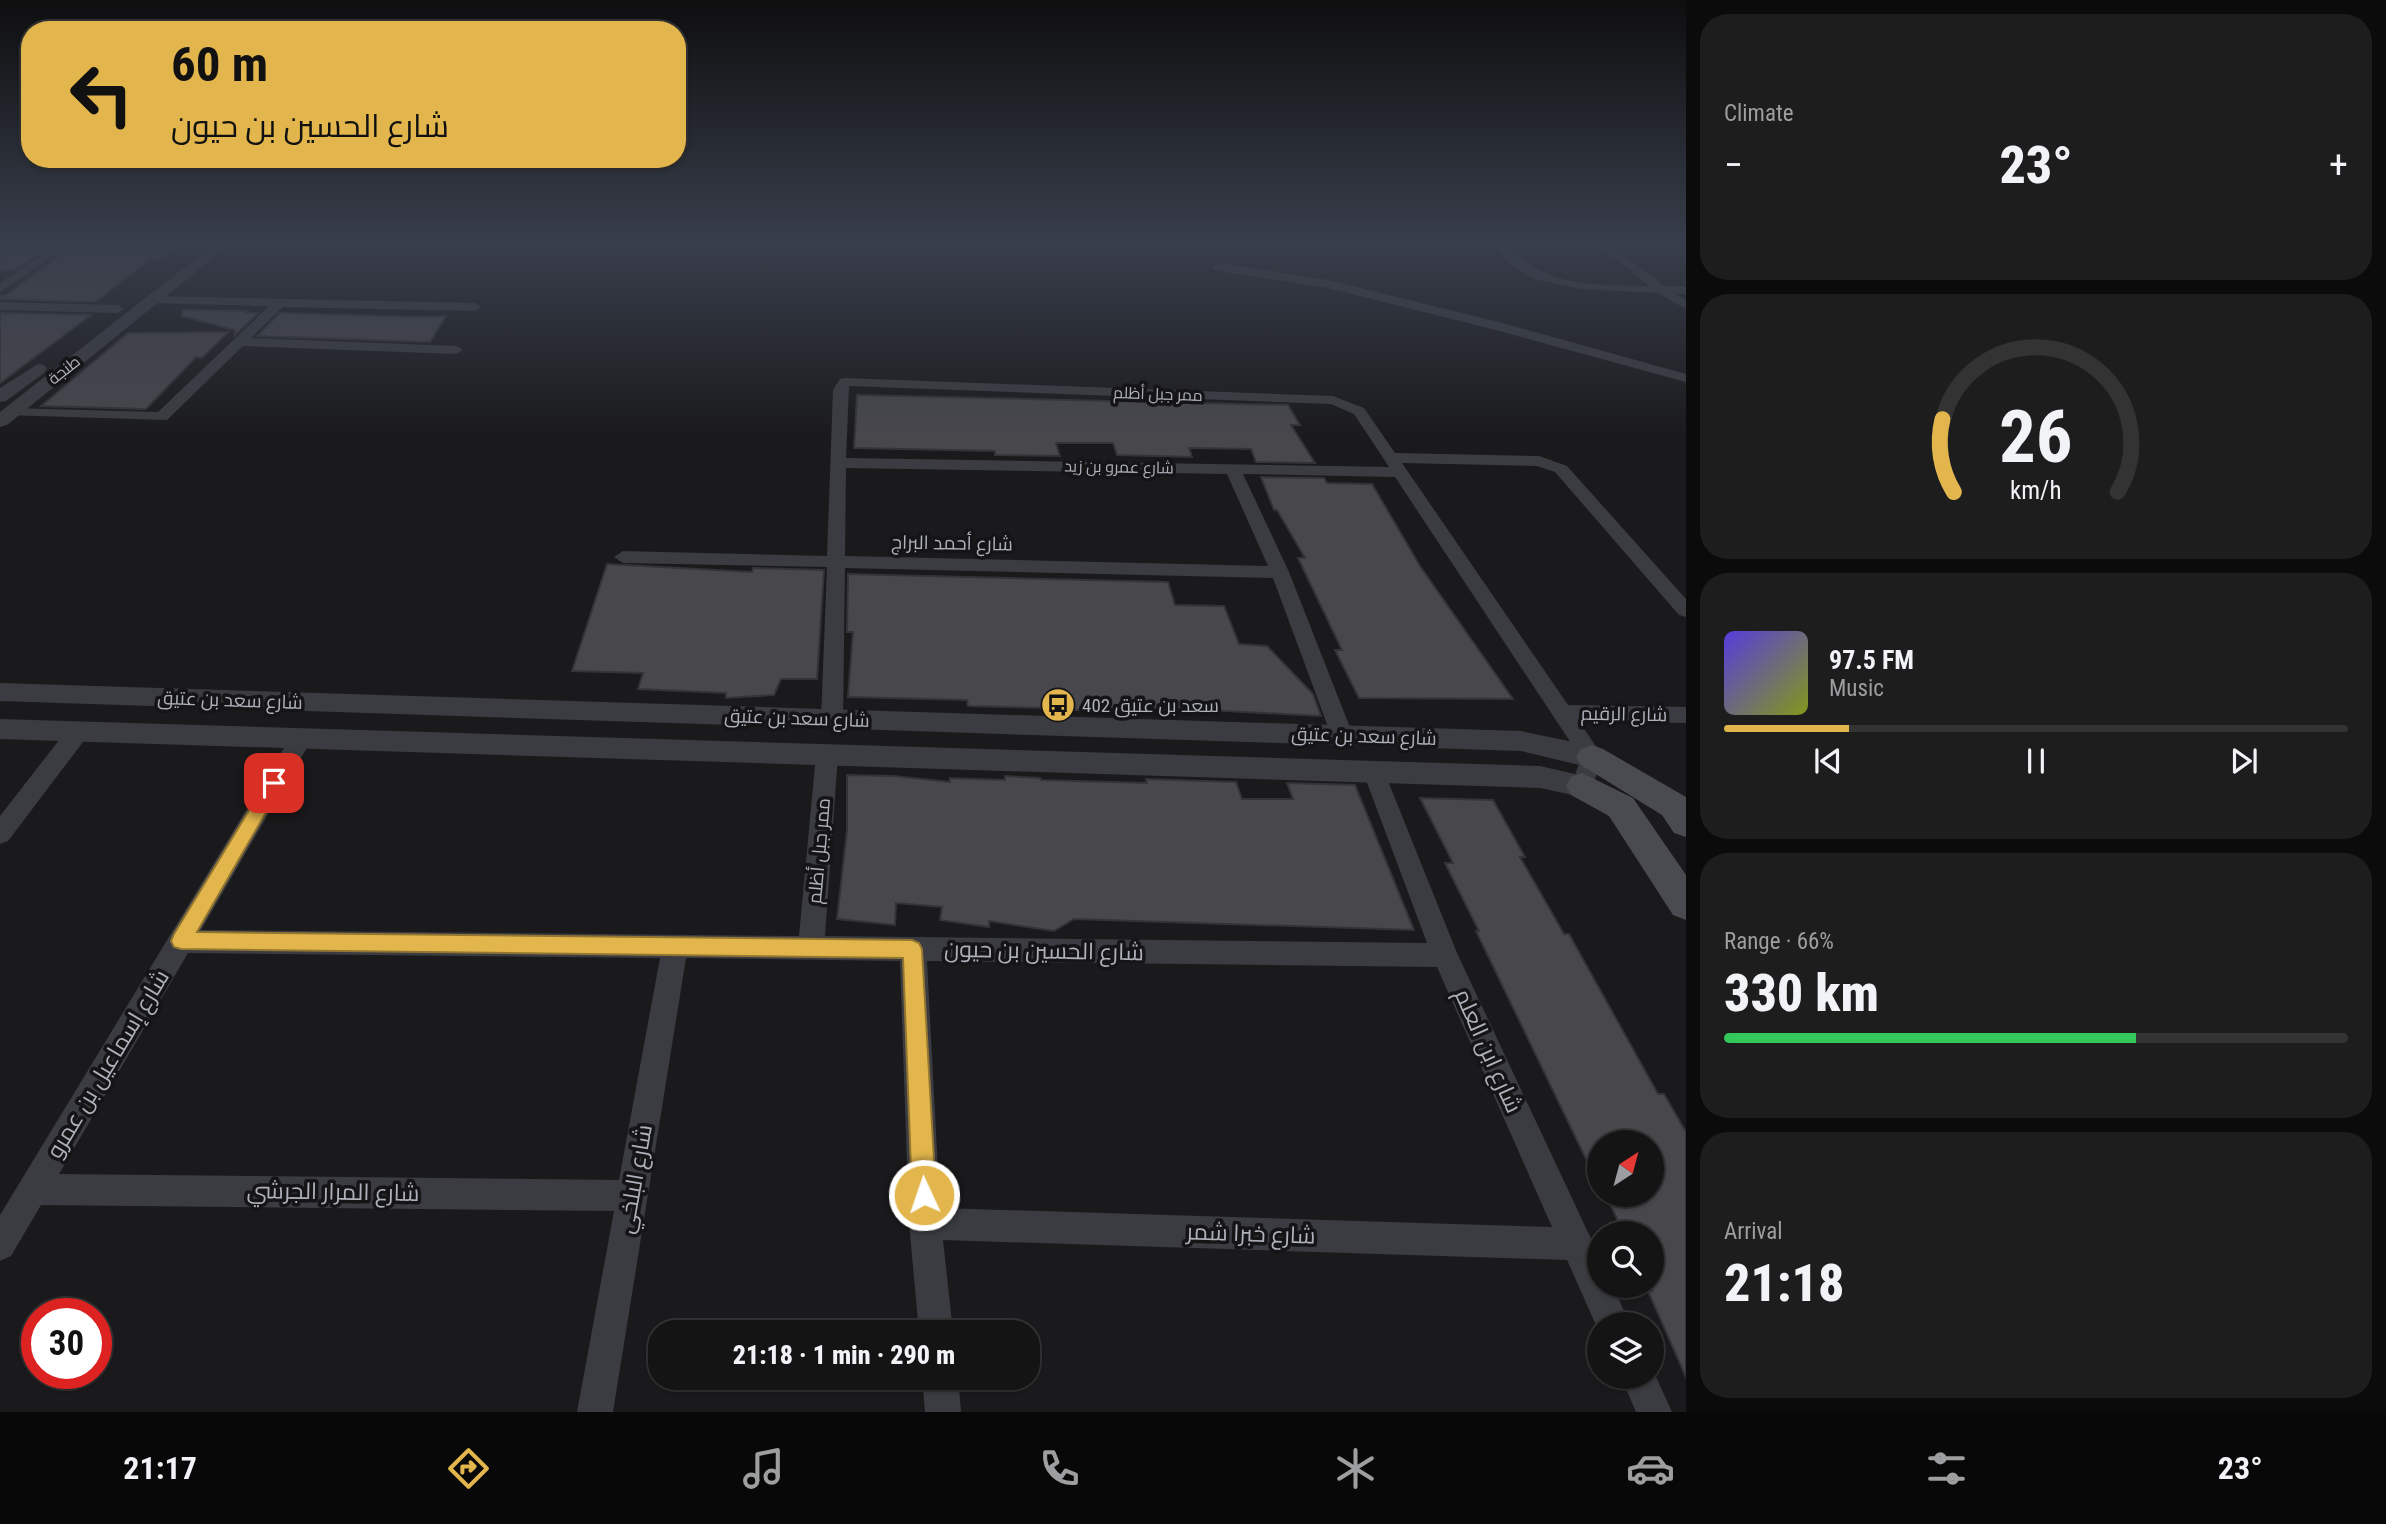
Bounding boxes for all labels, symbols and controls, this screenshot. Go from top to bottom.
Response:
text: 60 m [171,36,268,93]
icon: left [56,49,147,140]
text: Climate [1724,100,1794,127]
text: شارع الحسين بن حيون [171,107,449,145]
text: 23° [1999,135,2073,196]
text: − [1724,143,1743,187]
text: + [2329,143,2348,187]
street label: طنجة [44,352,84,388]
street label: ممر جبل أظلم [1113,383,1203,407]
text: 26 [1999,395,2073,481]
street label: شارع عمرو بن زيد [1064,457,1174,479]
text: km/h [2010,476,2062,505]
street label: شارع أحمد البراج [891,530,1013,558]
text: 97.5 FM [1829,645,1914,675]
text: Music [1829,675,1884,702]
street label: شارع سعد بن عتيق [157,686,303,716]
bus stop icon: سعد بن عتيق 402 [1039,686,1077,724]
place label: سعد بن عتيق 402 [1082,694,1219,718]
street label: شارع الرقيم [1580,702,1668,728]
street label: شارع سعد بن عتيق [724,704,870,734]
street label: شارع سعد بن عتيق [1291,722,1437,752]
icon: previous [1809,742,1847,780]
icon: pause [2017,742,2055,780]
icon: next [2225,742,2263,780]
pin [244,753,304,813]
icon: arrive [255,764,293,802]
street label: ممر جبل أظلم [803,797,837,905]
text: Range · 66% [1724,928,1834,955]
street label: شارع الحسين بن حيون [944,936,1144,968]
text: 330 km [1724,963,1879,1024]
street label: شارع إسماعيل بن عمرو [41,965,177,1164]
street label: شارع ابن العلم [1447,985,1527,1118]
street label: شارع البلخي [612,1122,662,1236]
north arrow [1587,1130,1664,1208]
map controls [1587,1130,1664,1389]
position arrow [887,1158,961,1232]
street label: شارع المرار الجرشي [246,1177,420,1210]
street label: شارع خبرا شمر [1184,1218,1316,1252]
text: Arrival [1724,1218,1783,1245]
button: search [1587,1221,1664,1298]
text: 21:18 [1724,1253,1844,1314]
speed limit sign: 30 [21,1298,112,1389]
button: layers [1587,1312,1664,1389]
text: 21:18 · 1 min · 290 m [733,1340,955,1370]
icon: directions [444,1444,493,1493]
icon: music [739,1444,788,1493]
icon: phone [1035,1444,1084,1493]
icon: climate [1331,1444,1380,1493]
icon: car [1626,1444,1675,1493]
icon: filters [1922,1444,1971,1493]
text: 21:17 [123,1449,197,1487]
text: 23° [2218,1449,2263,1487]

